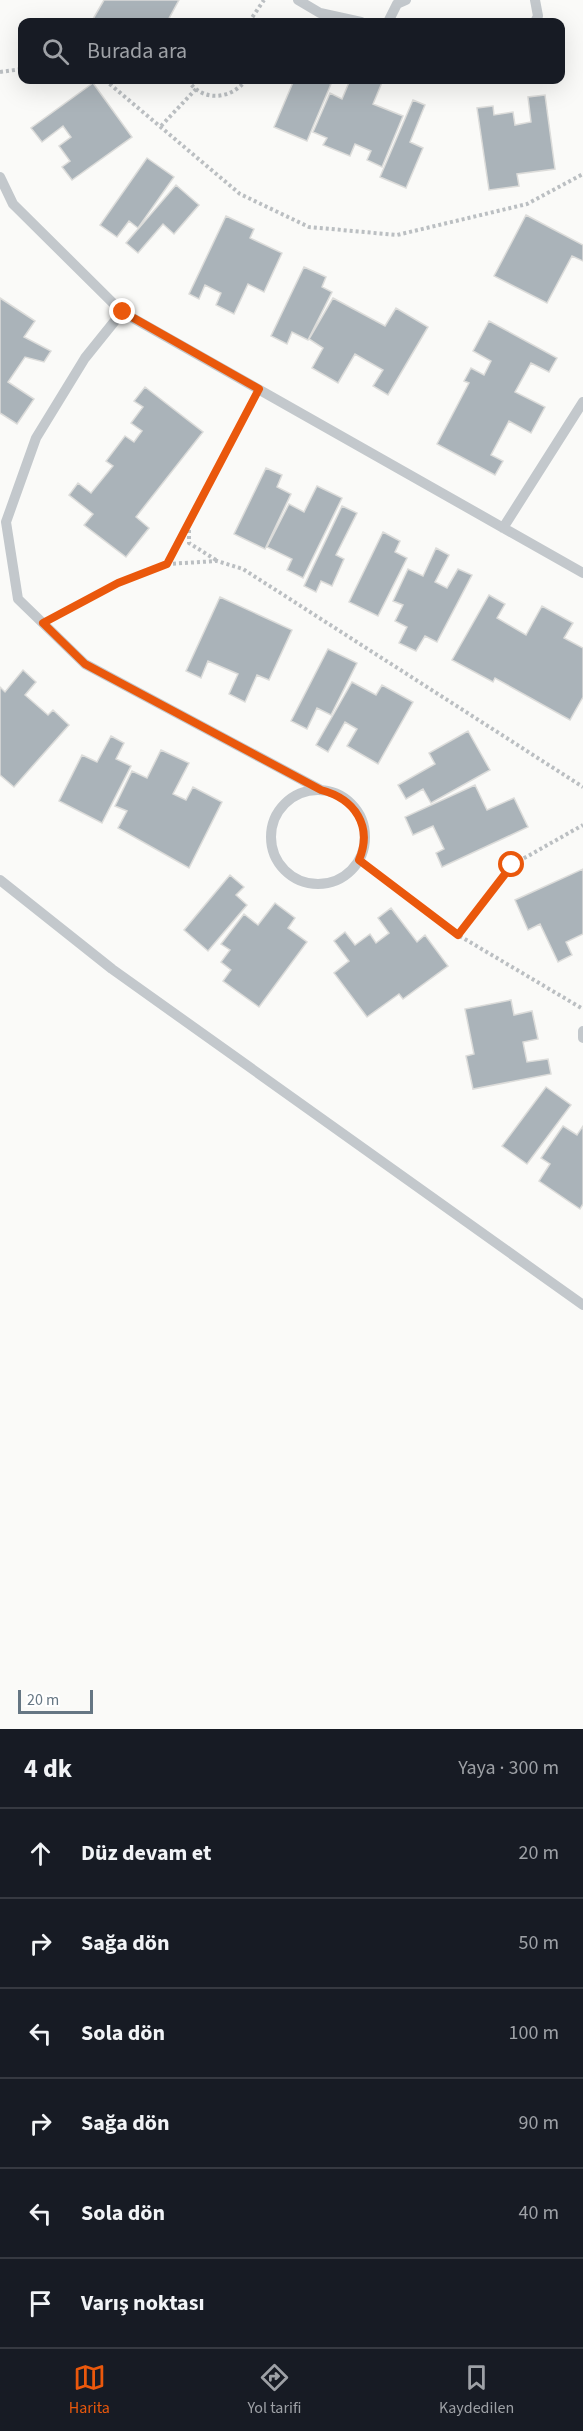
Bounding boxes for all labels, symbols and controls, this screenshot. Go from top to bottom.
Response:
search box [18,18,565,84]
icon: search [39,35,72,68]
text: Burada ara [87,35,187,67]
route end [109,298,135,324]
route start [498,851,524,877]
scale bar [18,1687,93,1714]
text: 20 m [27,1689,59,1711]
text: 4 dk [24,1750,72,1787]
text: Yaya · 300 m [458,1754,559,1782]
icon: ahead [24,1837,57,1870]
text: Düz devam et [81,1837,211,1869]
text: 20 m [519,1839,559,1867]
icon: right [24,1927,57,1960]
text: Sağa dön [81,1927,170,1959]
text: 50 m [519,1929,559,1957]
icon: left [24,2017,57,2050]
text: Sola dön [81,2017,165,2049]
text: 100 m [509,2019,559,2047]
icon: right [24,2107,57,2140]
text: Sağa dön [81,2107,170,2139]
text: 90 m [519,2109,559,2137]
icon: left [24,2197,57,2230]
text: Sola dön [81,2197,165,2229]
text: 40 m [519,2199,559,2227]
icon: arrive [24,2287,57,2320]
text: Varış noktası [81,2287,205,2319]
tab: Harita [69,2361,110,2419]
tab: Yol tarifi [247,2361,302,2419]
tab: Kaydedilen [439,2361,514,2419]

